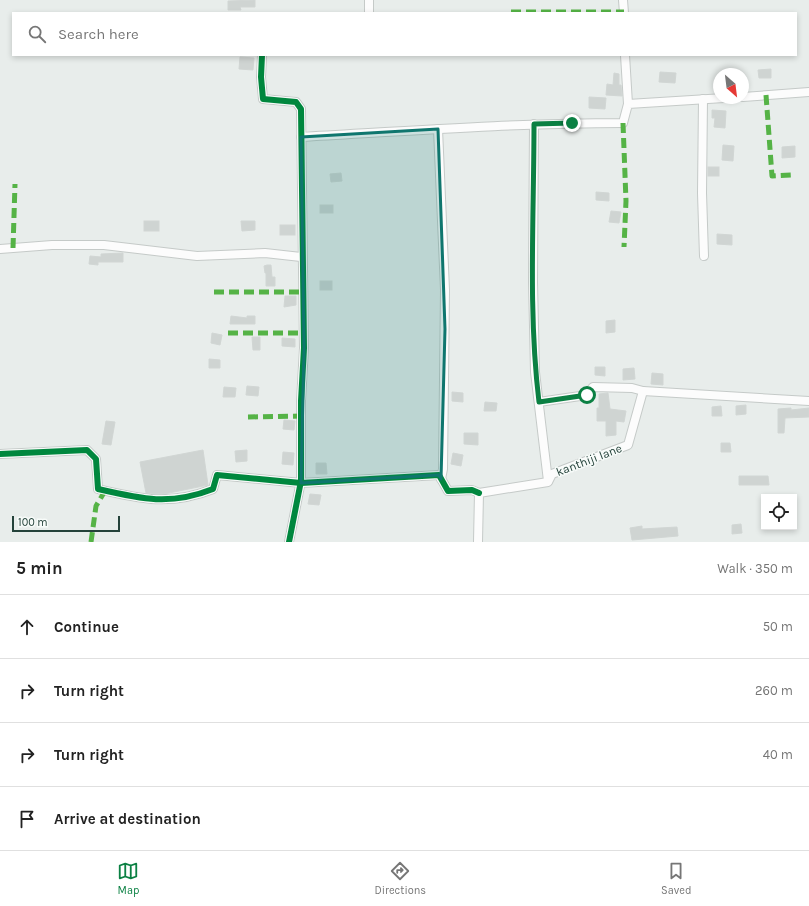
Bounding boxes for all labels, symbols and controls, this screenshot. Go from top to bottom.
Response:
search box [12,12,797,56]
icon: search [26,23,48,45]
text: Search here [58,25,139,43]
north arrow [713,68,749,104]
route end [563,114,581,132]
route start [578,386,596,404]
street label: kanthiji lane [554,441,624,479]
map controls [761,494,797,530]
button: locate [761,494,797,530]
scale bar [12,514,120,533]
text: 100 m [18,516,48,529]
text: 5 min [16,558,63,578]
text: Walk · 350 m [717,561,793,576]
icon: ahead [16,616,38,638]
text: Continue [54,618,119,636]
text: 50 m [763,619,793,634]
icon: right [16,680,38,702]
text: Turn right [54,682,124,700]
text: 260 m [755,683,793,698]
icon: right [16,744,38,766]
text: Turn right [54,746,124,764]
text: 40 m [763,747,793,762]
icon: arrive [16,808,38,830]
text: Arrive at destination [54,810,201,828]
tab: Map [117,860,139,897]
tab: Directions [374,860,426,897]
tab: Saved [661,860,692,897]

